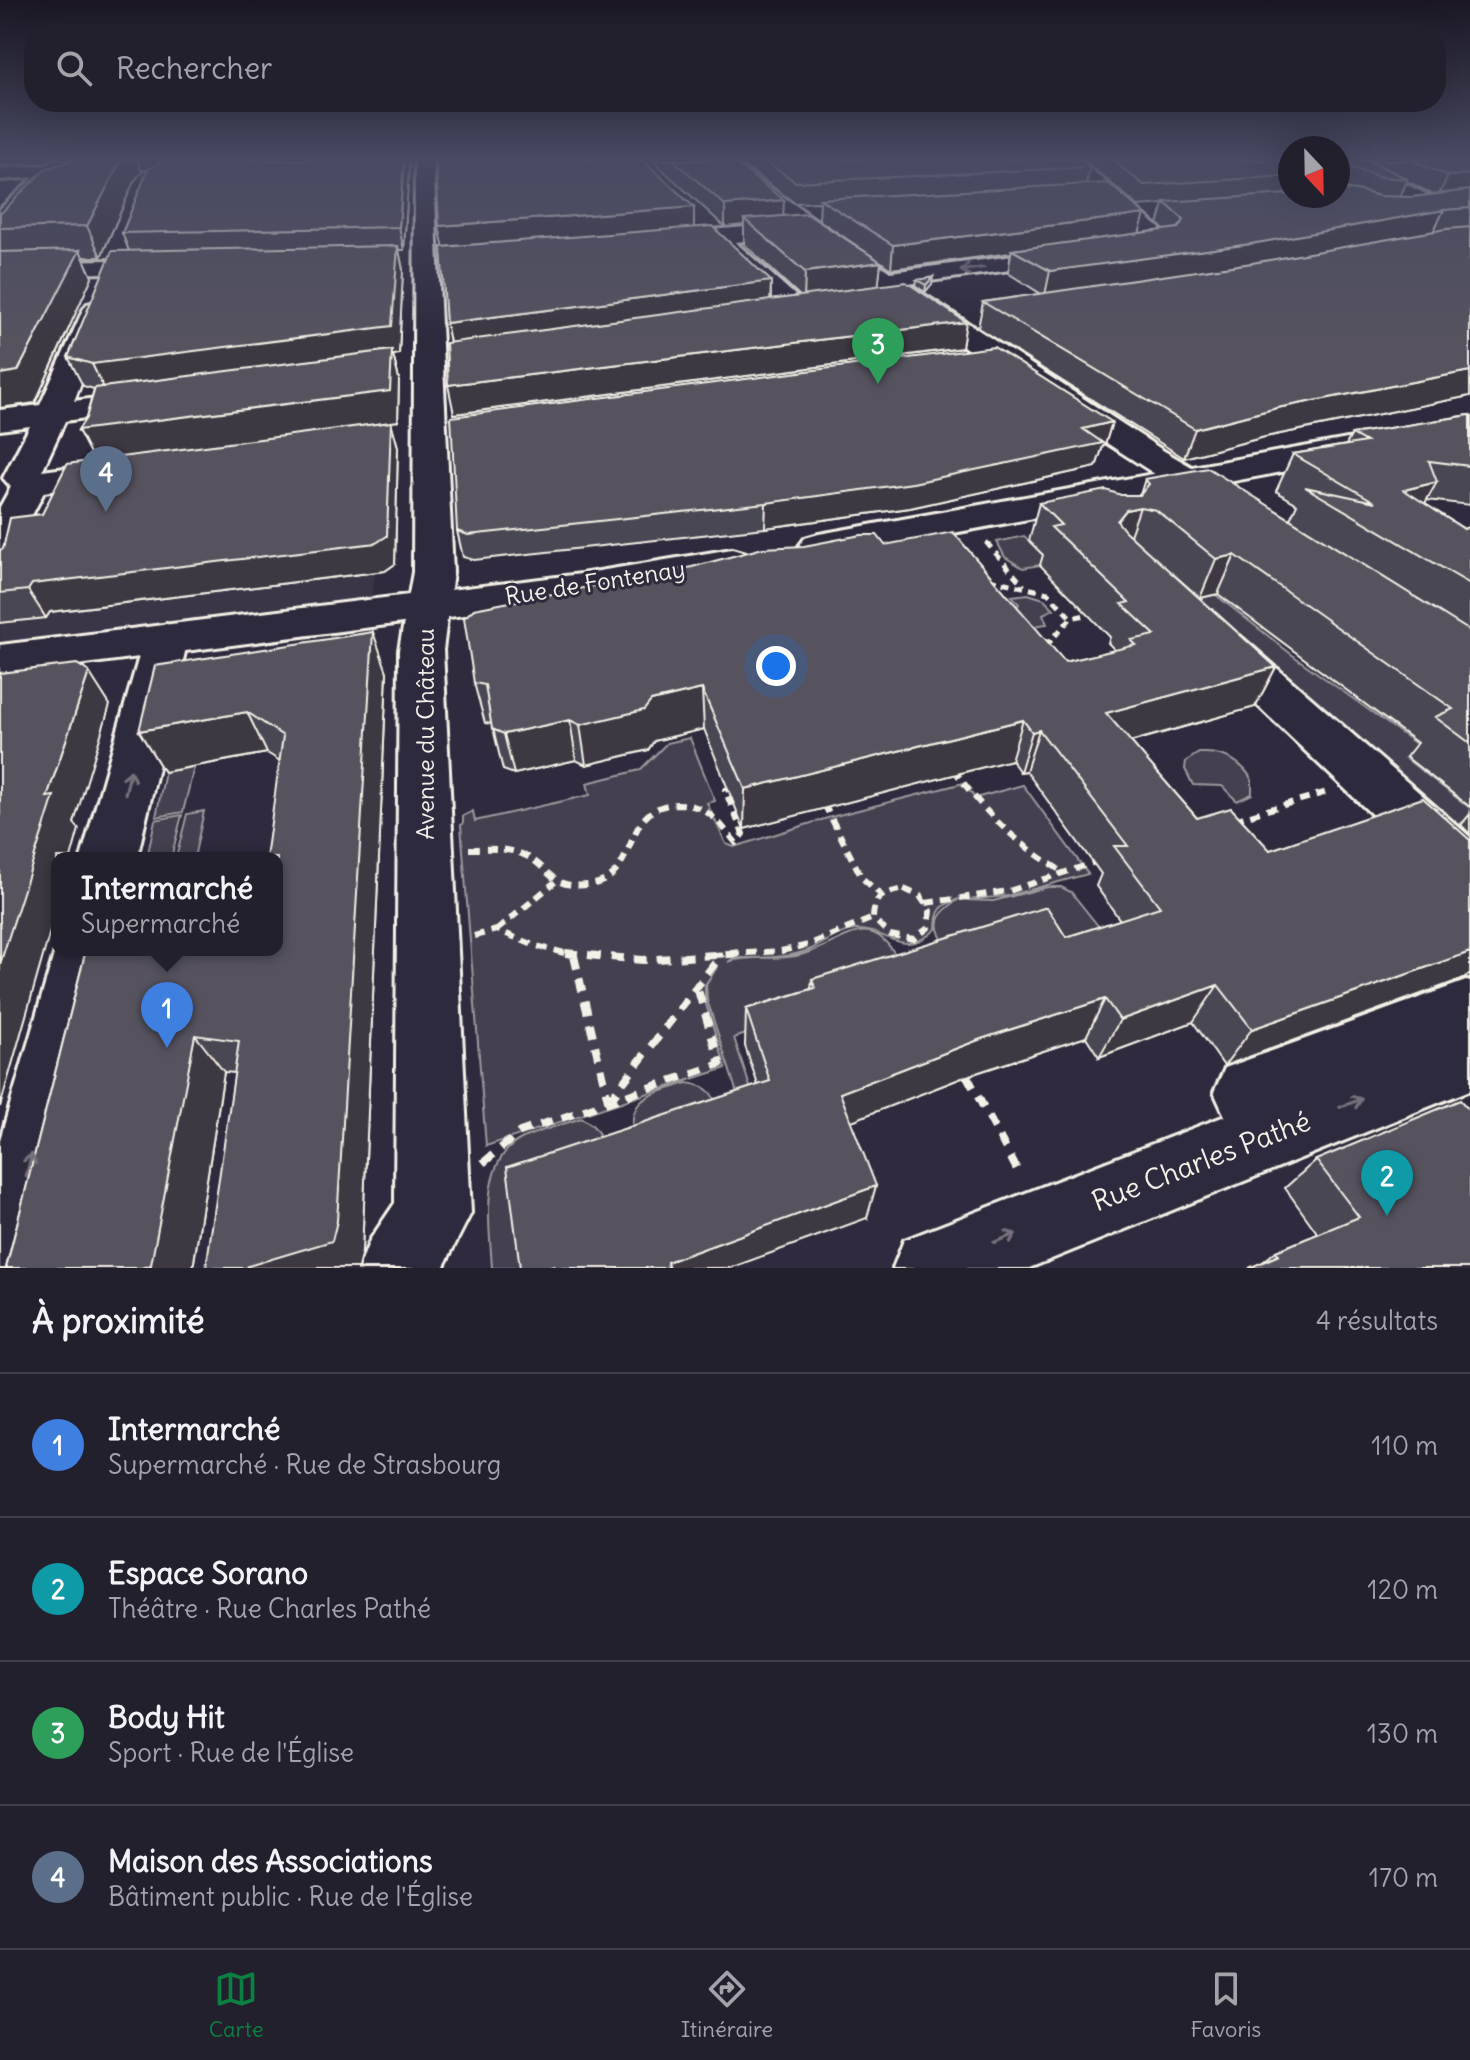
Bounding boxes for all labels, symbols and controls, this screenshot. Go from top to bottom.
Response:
search box [24,24,1446,112]
icon: search [52,46,96,90]
text: Rechercher [116,49,272,87]
north arrow [1278,136,1350,208]
one-way arrow [959,261,986,276]
pin: 3 [852,318,904,384]
pin: 4 [80,446,132,512]
street label: Rue de Fontenay [503,553,687,611]
street label: Avenue du Château [410,628,440,840]
your location [756,646,796,686]
one-way arrow [122,770,137,796]
popup [51,852,283,956]
text: Intermarché [81,869,253,907]
text: Supermarché [81,907,240,940]
pin: 1 [141,982,193,1048]
one-way arrow [1338,1095,1363,1109]
street label: Rue Charles Pathé [1087,1103,1315,1219]
pin: 2 [1361,1150,1413,1216]
one-way arrow [23,1153,38,1179]
one-way arrow [992,1230,1017,1245]
text: À proximité [32,1299,205,1342]
text: 4 résultats [1316,1304,1438,1337]
text: Intermarché [108,1410,280,1448]
text: 1 [53,1429,63,1462]
text: 110 m [1371,1429,1438,1462]
text: Supermarché · Rue de Strasbourg [108,1448,501,1481]
text: Espace Sorano [108,1554,308,1592]
text: 2 [51,1573,65,1606]
text: 120 m [1367,1573,1438,1606]
text: Théâtre · Rue Charles Pathé [108,1592,431,1625]
text: Body Hit [108,1698,225,1736]
text: 3 [51,1717,65,1750]
text: 130 m [1367,1717,1438,1750]
text: Sport · Rue de l'Église [108,1736,354,1769]
text: Maison des Associations [108,1842,433,1880]
text: 4 [50,1861,66,1894]
text: 170 m [1369,1861,1438,1894]
text: Bâtiment public · Rue de l'Église [108,1880,473,1913]
tab: Carte [209,1967,264,2043]
tab: Itinéraire [681,1967,773,2043]
tab: Favoris [1190,1967,1261,2043]

